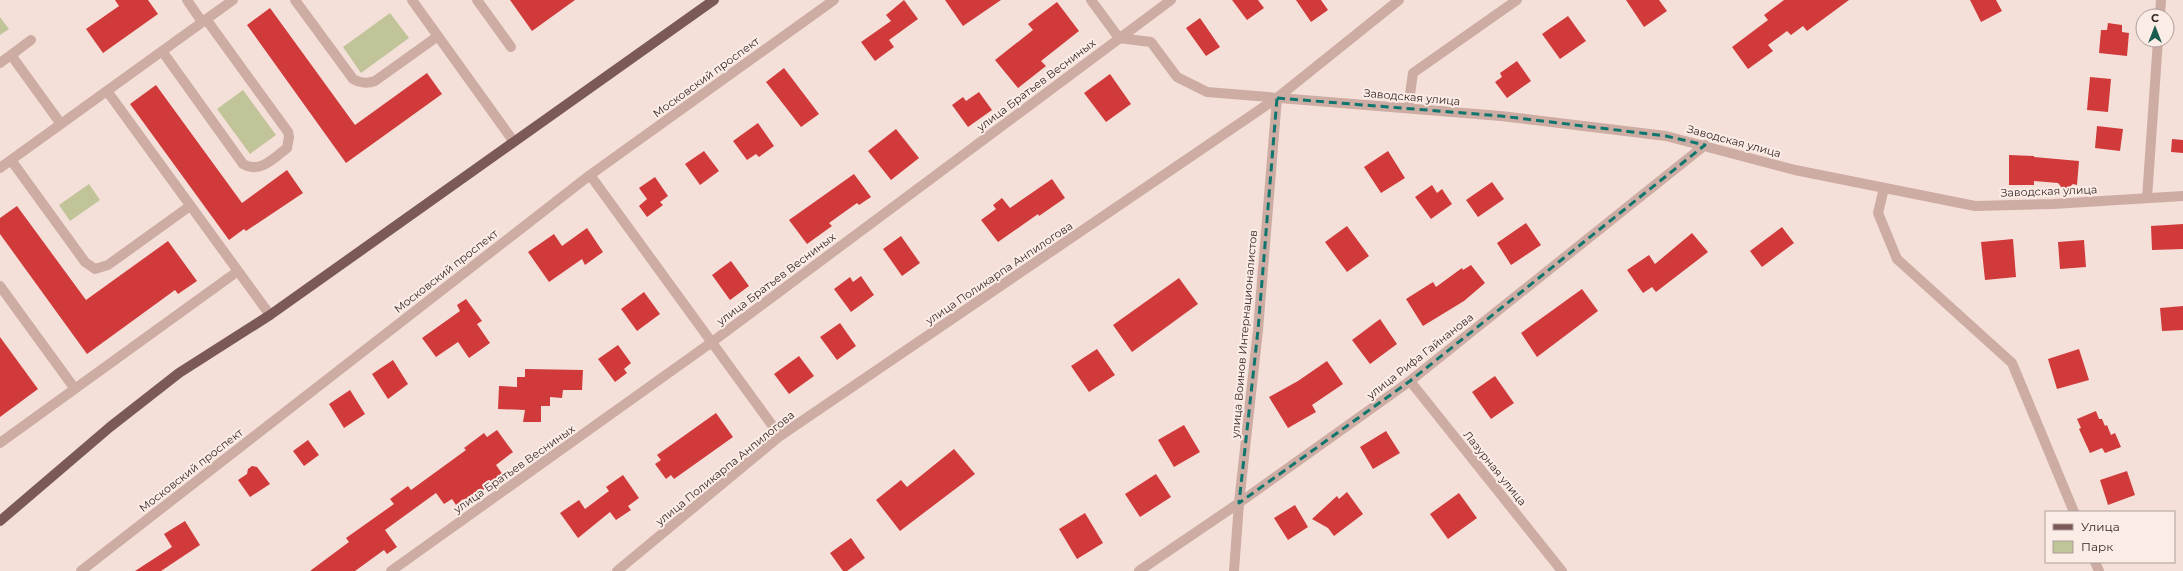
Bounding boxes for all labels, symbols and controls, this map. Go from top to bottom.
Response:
north arrow [2135,8,2175,48]
text: С [2151,11,2159,25]
street label: Московский проспект [650,33,763,120]
street label: улица Братьев Весниных [973,36,1098,135]
street label: Заводская улица [1363,86,1461,108]
street label: Заводская улица [1685,122,1783,160]
street label: Заводская улица [2000,182,2098,200]
street label: улица Поликарпа Анпилогова [922,218,1075,328]
street label: Московский проспект [391,226,501,316]
street label: улица Воинов Интернационалистов [1228,229,1260,440]
street label: улица Братьев Весниных [713,230,838,329]
street label: улица Рифа Гайнанова [1363,310,1476,403]
street label: улица Поликарпа Анпилогова [652,408,797,529]
street label: улица Братьев Весниных [450,422,578,517]
street label: Московский проспект [136,425,246,515]
street label: Лазурная улица [1461,428,1529,508]
legend [2045,511,2175,563]
text: Улица [2081,519,2120,534]
text: Парк [2081,539,2113,554]

